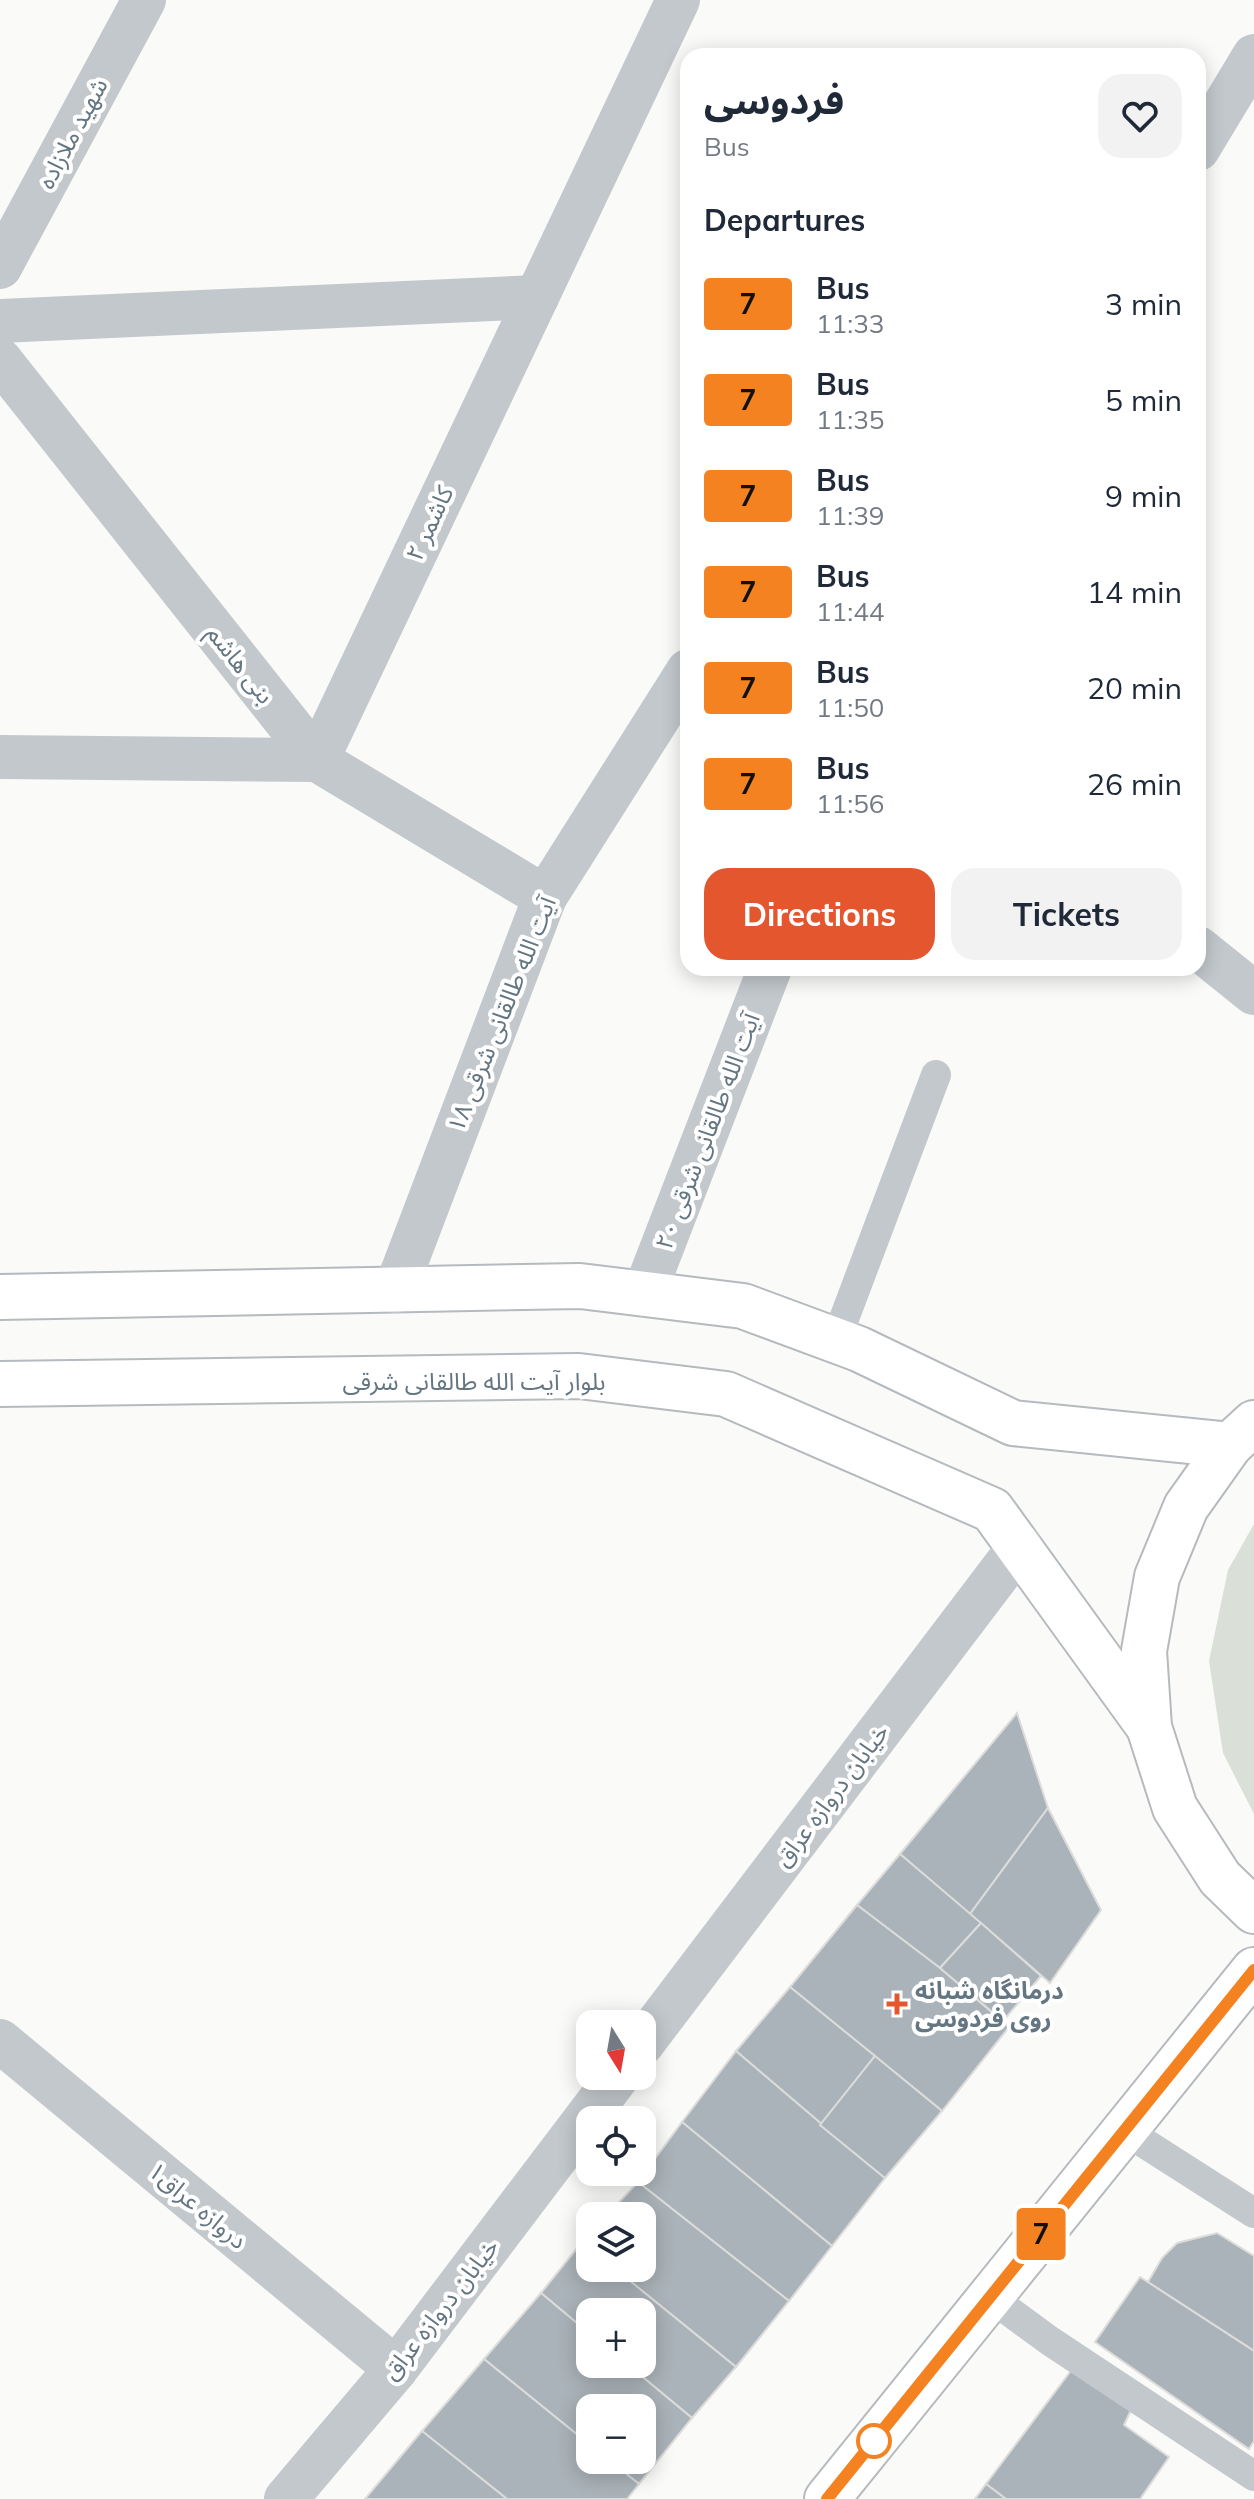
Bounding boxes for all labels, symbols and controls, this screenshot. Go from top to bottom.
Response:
street label: شهید ملازاده [30,73,114,193]
button: heart [1098,74,1182,158]
text: فردوسی [704,76,844,124]
text: Bus [704,130,750,163]
text: Departures [704,201,865,239]
text: Bus [816,269,870,307]
text: 3 min [1105,285,1182,323]
text: 7 [740,286,756,321]
text: 11:33 [816,307,884,340]
text: Bus [816,365,870,403]
text: 5 min [1105,381,1182,419]
text: 7 [740,382,756,417]
text: 11:35 [816,403,884,436]
text: Bus [816,461,870,499]
text: 9 min [1105,477,1182,515]
text: 7 [740,478,756,513]
street label: کاشمر ۲ [399,480,460,565]
text: 11:39 [816,499,884,532]
text: Bus [816,557,870,595]
text: 14 min [1087,573,1182,611]
text: 7 [740,574,756,609]
text: 11:44 [816,595,884,628]
street label: بنی هاشم [199,619,281,711]
text: Bus [816,653,870,691]
text: 20 min [1087,669,1182,707]
text: 7 [740,670,756,705]
text: 11:50 [816,691,884,724]
text: Bus [816,749,870,787]
text: 26 min [1087,765,1182,803]
text: 7 [740,766,756,801]
text: 11:56 [816,787,884,820]
button: Directions [704,868,935,960]
button: Tickets [951,868,1182,960]
street label: آیت الله طالقانی شرقی ۱۸ [440,891,562,1136]
street label: آیت الله طالقانی شرقی ۲۰ [648,1008,766,1253]
street label: بلوار آیت الله طالقانی شرقی [343,1366,605,1396]
street label: خیابان دروازه عراق [767,1717,895,1873]
place label: درمانگاه شبانه روی فردوسی [915,1975,1064,2033]
marker: درمانگاه شبانه روی فردوسی [886,1993,908,2015]
north arrow [576,2010,656,2090]
map controls [576,2010,656,2474]
button: locate [576,2106,656,2186]
street label: دروازه عراق۱ [143,2155,253,2255]
button: layers [576,2202,656,2282]
line badge: 7 [1015,2208,1067,2260]
text: 7 [1033,2216,1049,2251]
street label: خیابان دروازه عراق [375,2232,505,2386]
button: + [576,2298,656,2378]
button: − [576,2394,656,2474]
unlabelled marker [857,2424,891,2458]

